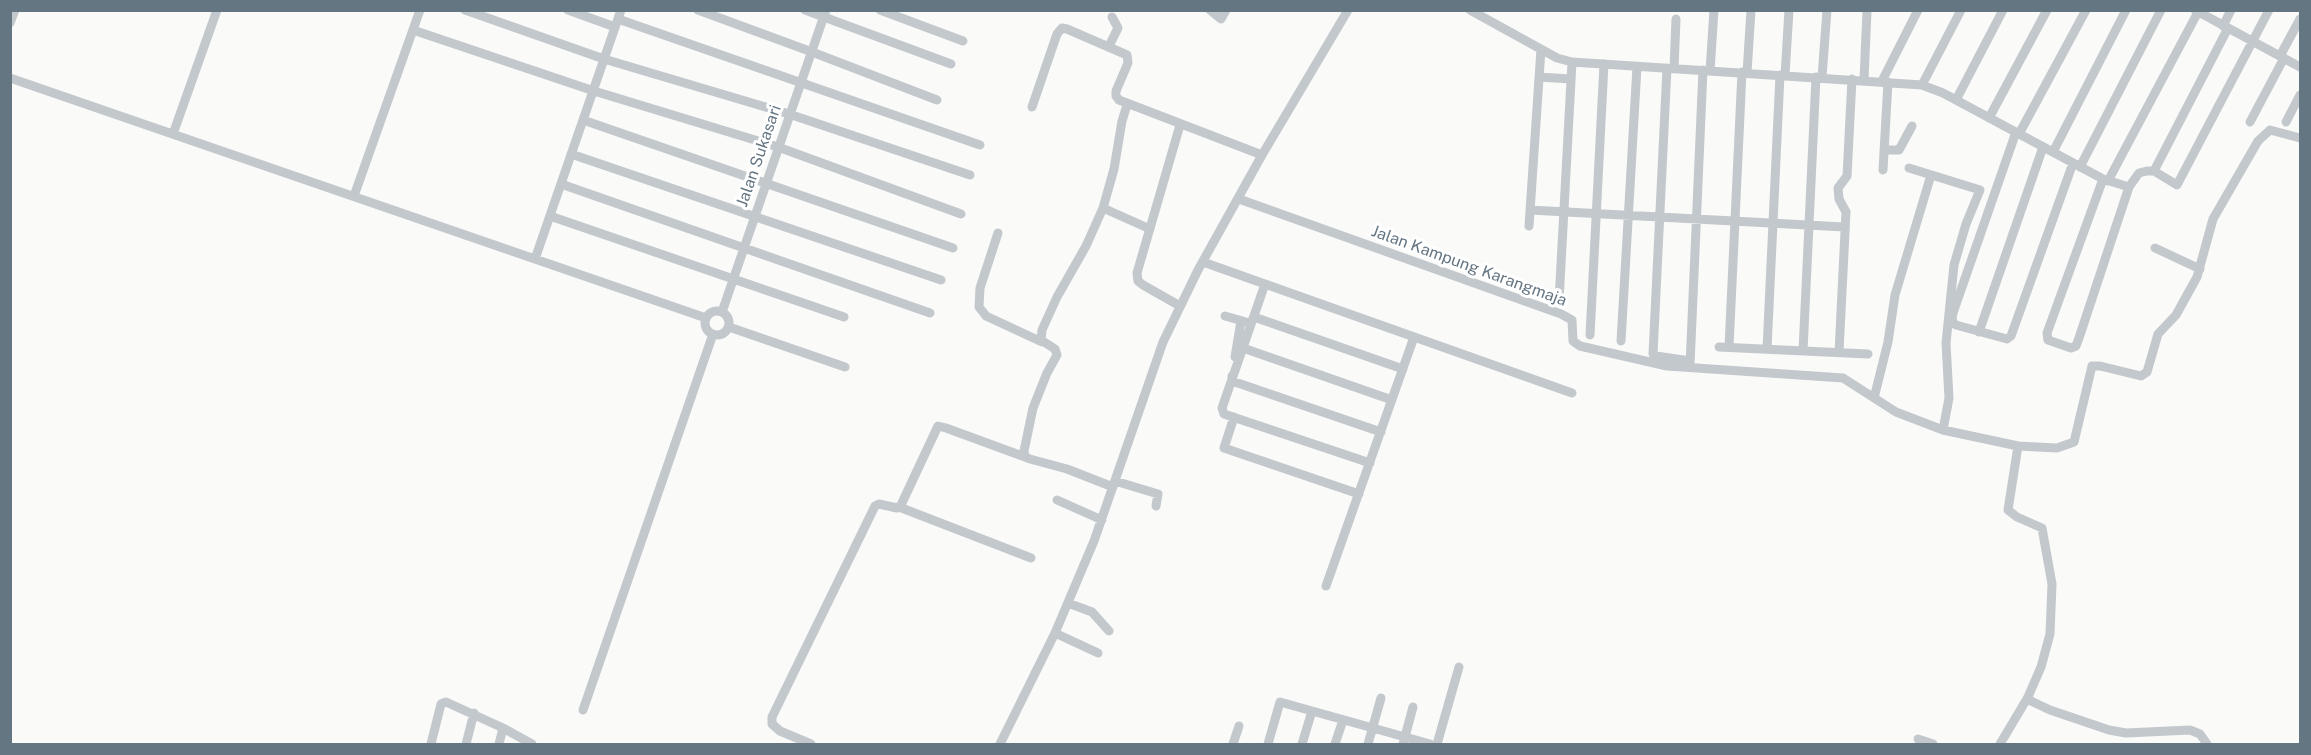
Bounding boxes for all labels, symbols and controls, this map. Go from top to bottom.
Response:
street label: Jalan Sukasari [733,102,785,210]
street label: Jalan Kampung Karangmaja [1369,222,1569,310]

